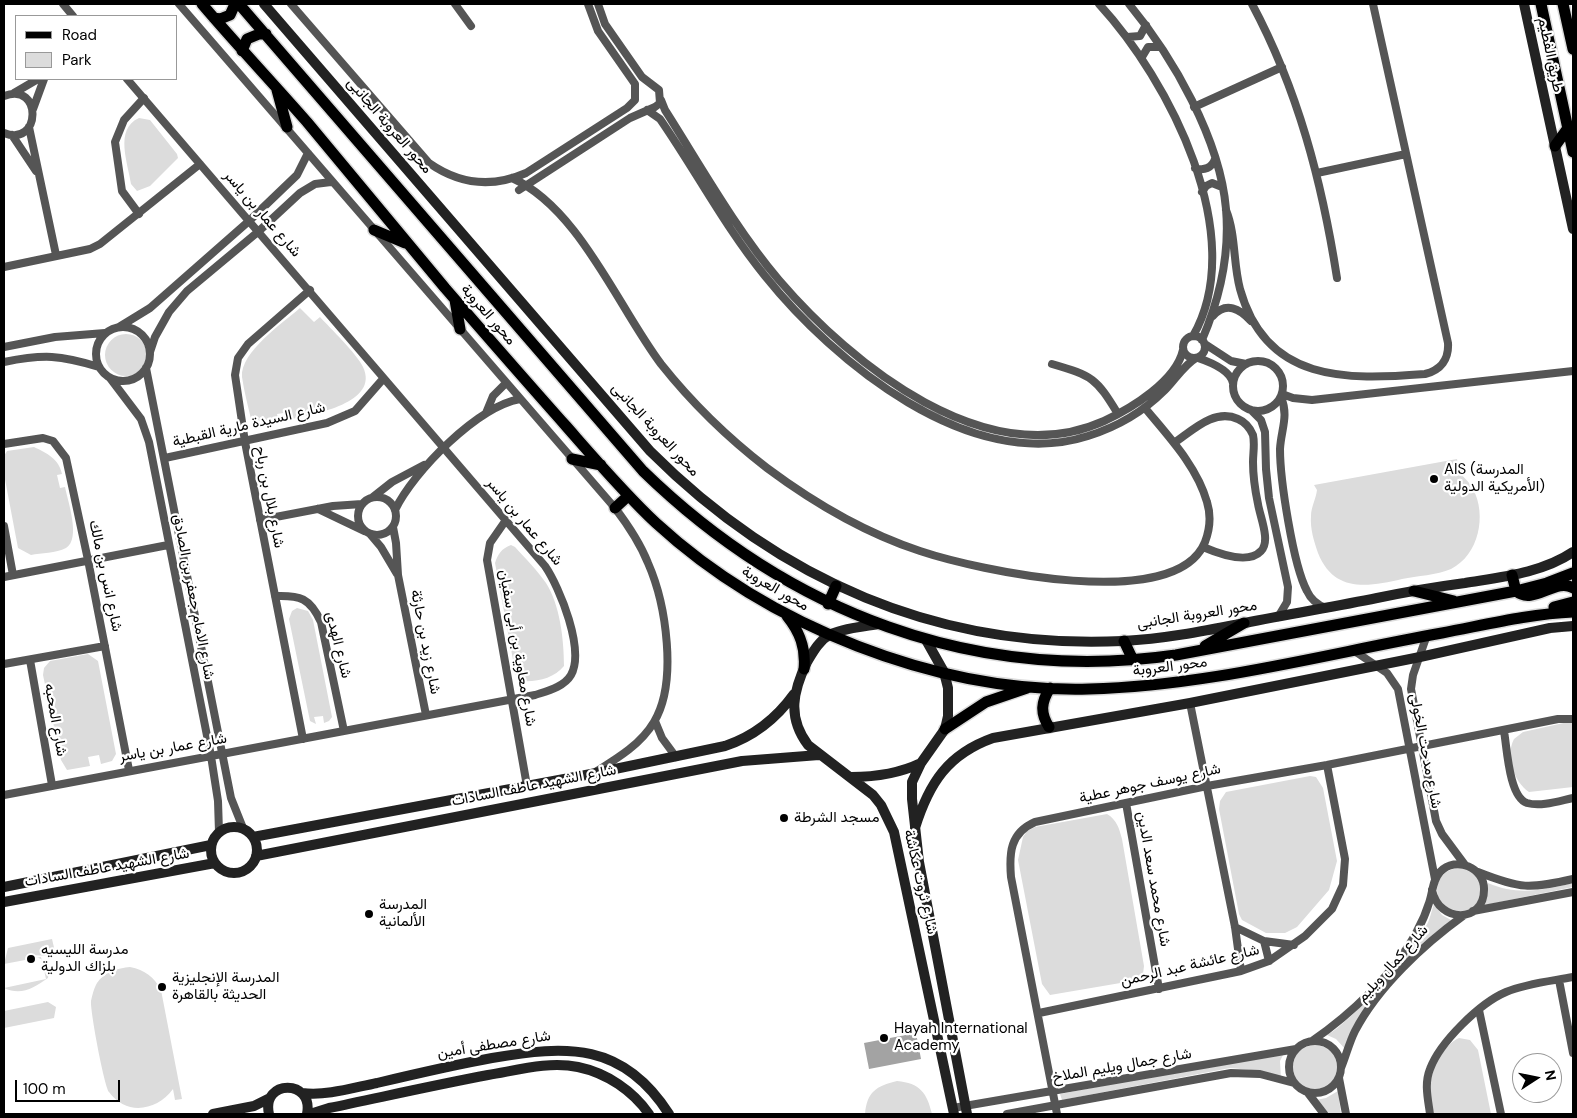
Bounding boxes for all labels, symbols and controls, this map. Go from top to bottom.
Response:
legend [15,15,178,80]
street label: طريق الفطيم [1533,16,1567,94]
text: Road [62,25,97,45]
text: Park [62,50,92,70]
street label: محور العروبة الجانبى [342,74,436,178]
street label: شارع عمار بن ياسر [219,167,305,261]
street label: محور العروبة [457,281,519,349]
street label: محور العروبة الجانبى [607,379,703,481]
street label: شارع السيدة مارية القبطية [171,399,327,451]
street label: شارع بلال بن رباح [250,444,288,550]
place label: AIS (المدرسة الأمريكية الدولية) [1444,461,1545,496]
marker: AIS (المدرسة الأمريكية الدولية) [1428,473,1440,485]
street label: شارع عمار بن ياسر [482,474,566,570]
street label: شارع الامام جعفر بن الصادق [168,513,218,681]
street label: شارع انس بن مالك [84,519,126,633]
street label: محور العروبة [738,562,812,616]
street label: شارع معاوية بن أبى سفيان [494,568,540,728]
street label: شارع زيد بن حارثة [406,588,444,696]
street label: محور العروبة الجانبى [1136,597,1258,633]
street label: شارع الهدى [321,610,355,680]
street label: محور العروبة [1132,654,1208,680]
street label: شارع المحبه [40,682,70,758]
street label: شارع مدحت الخولى [1405,692,1445,810]
street label: شارع عمار بن ياسر [118,730,228,766]
street label: شارع يوسف جوهر عطية [1078,760,1222,808]
street label: شارع الشهيد عاطف السادات [450,761,618,811]
place label: مسجد الشرطة [794,809,879,827]
street label: شارع محمد سعد الدين [1132,810,1174,948]
marker: مسجد الشرطة [778,812,790,824]
street label: شارع ثروت عكاشة [899,828,941,936]
street label: شارع الشهيد عاطف السادات [23,845,191,891]
place label: المدرسة الألمانية [379,896,427,931]
marker: المدرسة الألمانية [363,908,375,920]
street label: شارع كمال ويليم [1354,922,1432,1006]
place label: مدرسة الليسيه بلزاك الدولية [41,941,128,976]
street label: شارع عائشة عبد الرحمن [1119,941,1261,991]
marker: مدرسة الليسيه بلزاك الدولية [25,953,37,965]
place label: المدرسة الإنجليزية الحديثة بالقاهرة [172,969,279,1004]
marker: المدرسة الإنجليزية الحديثة بالقاهرة [156,981,168,993]
place label: Hayah International Academy [894,1020,1028,1055]
street label: شارع مصطفى أمين [436,1027,552,1063]
marker: Hayah International Academy [878,1032,890,1044]
street label: شارع جمال ويليم الملاخ [1051,1045,1193,1087]
north arrow [1512,1053,1562,1103]
text: N [1541,1069,1561,1082]
scale bar [18,1070,122,1102]
text: 100 m [23,1079,66,1099]

